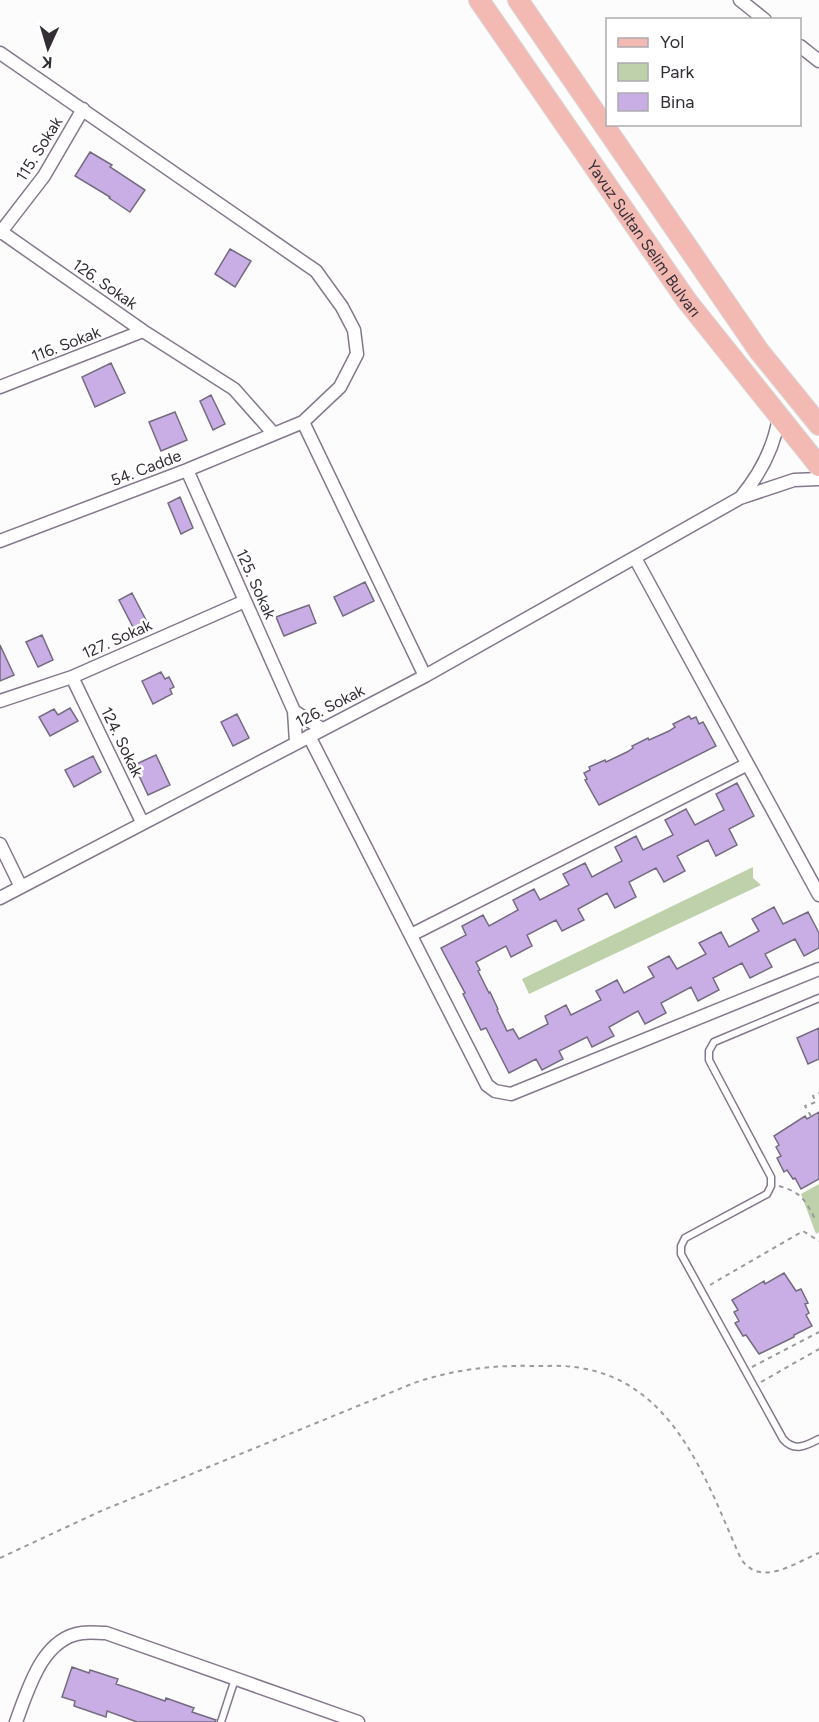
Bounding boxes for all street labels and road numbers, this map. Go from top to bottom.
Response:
street label: 115. Sokak [12,113,66,185]
street label: Yavuz Sultan Selim Bulvarı [583,157,705,320]
street label: 126. Sokak [69,255,141,313]
street label: 116. Sokak [29,322,103,366]
street label: 54. Cadde [108,446,184,490]
street label: 125. Sokak [232,546,280,622]
street label: 127. Sokak [79,615,155,663]
street label: 126. Sokak [292,681,368,731]
street label: 124. Sokak [97,704,147,780]

